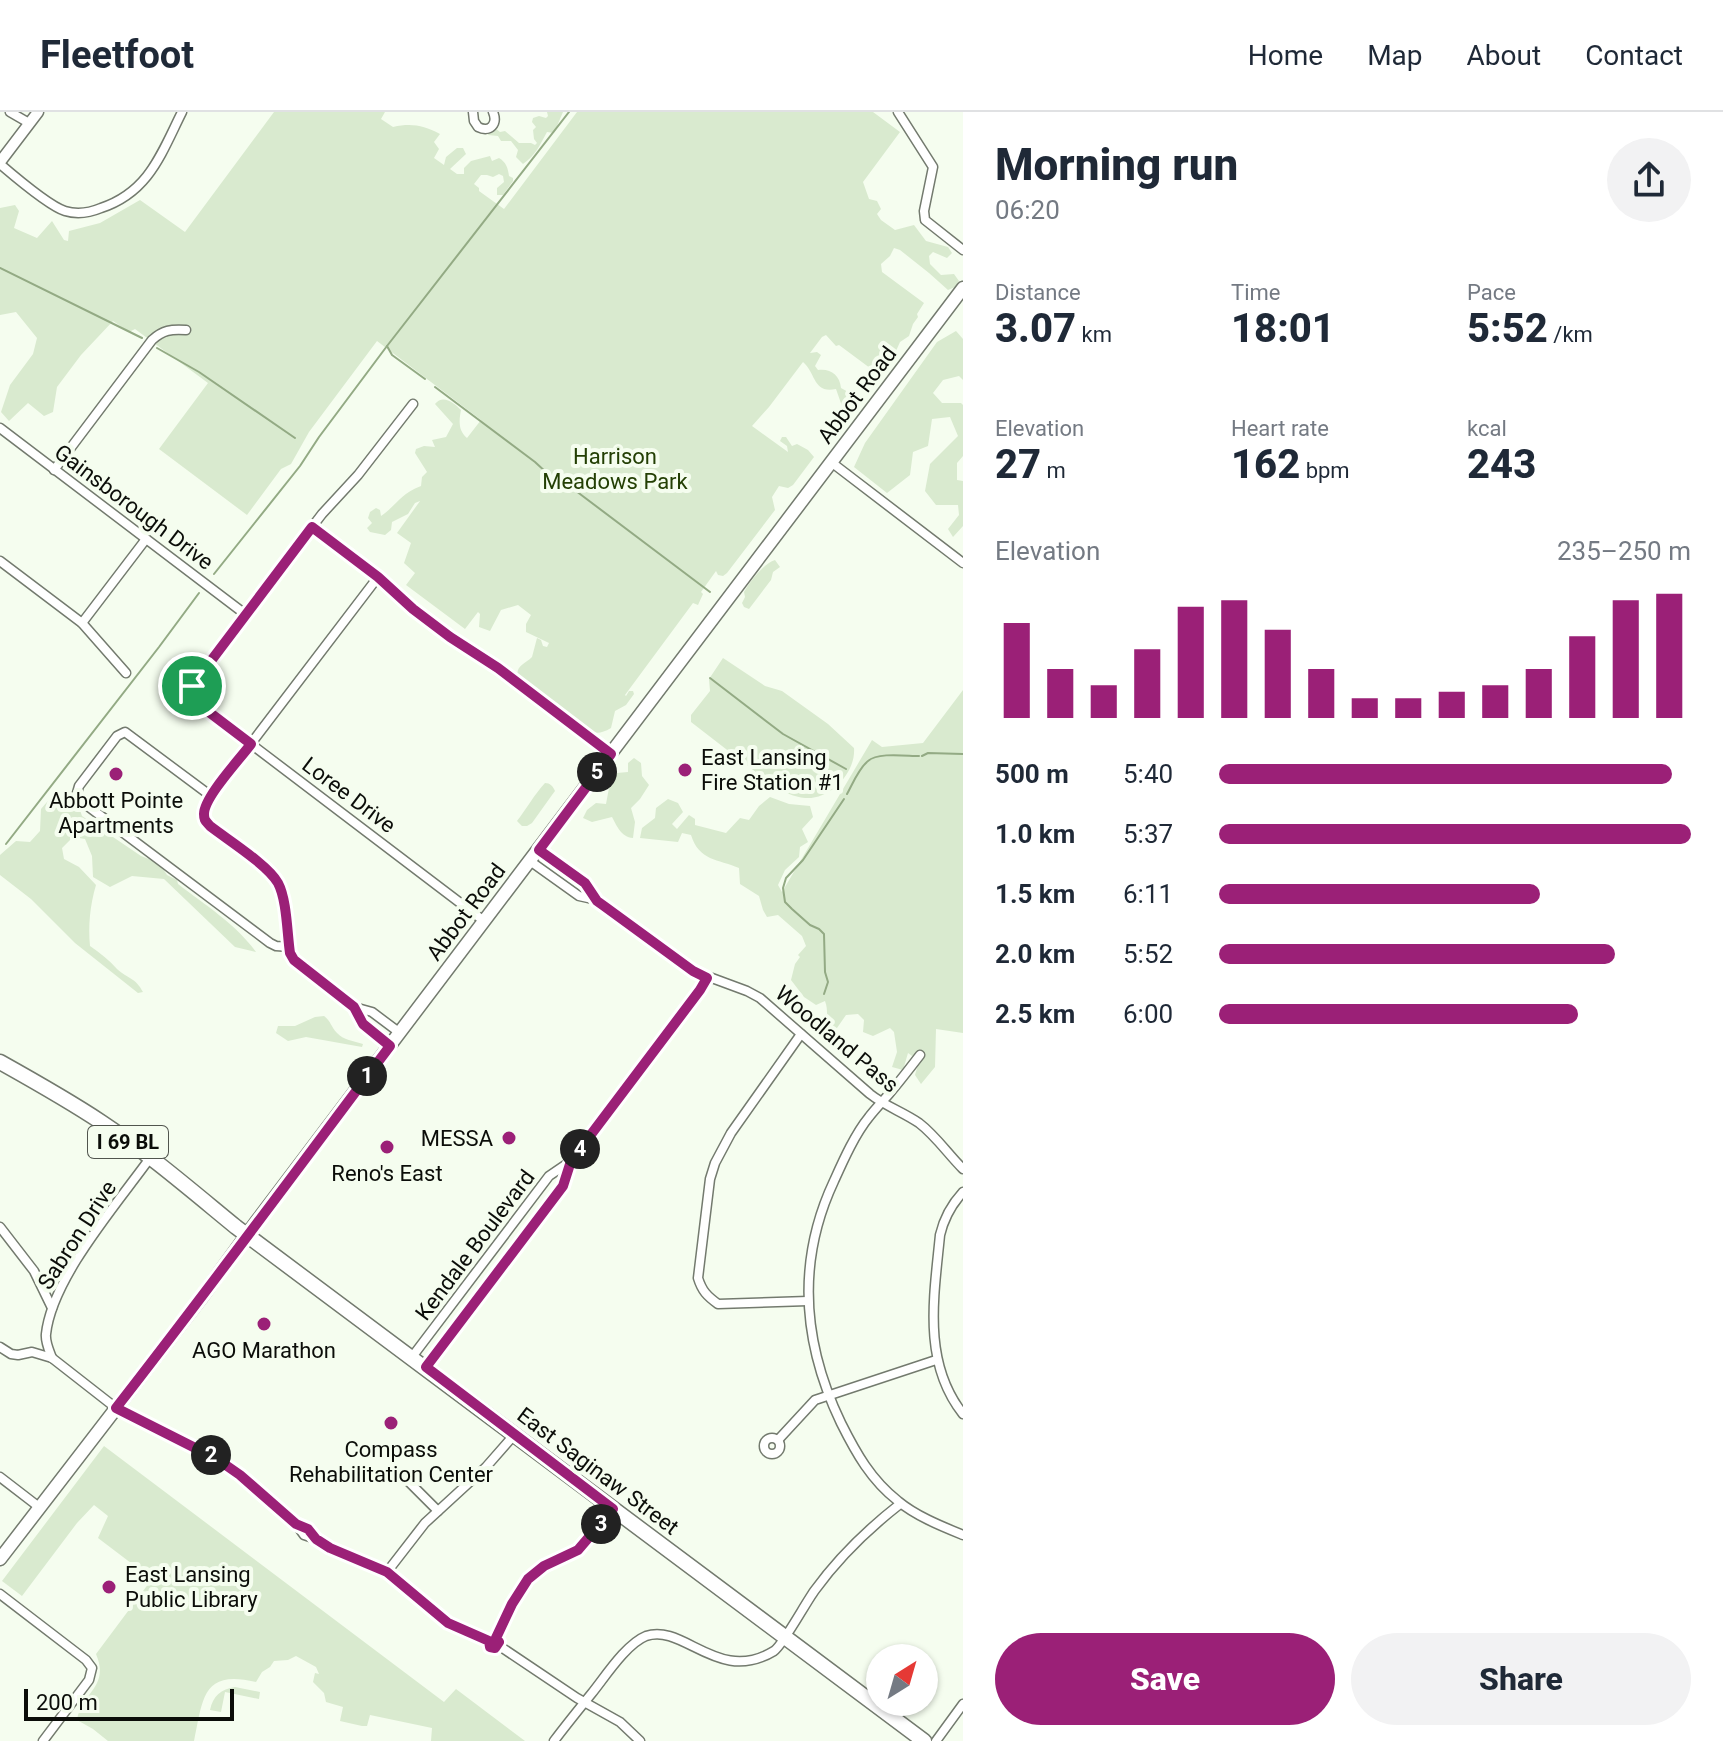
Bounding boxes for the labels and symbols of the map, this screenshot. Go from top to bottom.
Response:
street label: Abbot Road [812,342,902,448]
street label: Gainsborough Drive [50,439,218,575]
park label: Harrison Meadows Park [542,444,689,494]
pin [158,652,226,720]
place label: East Lansing Fire Station #1 [701,745,844,795]
street label: Loree Drive [298,752,400,838]
pin: 5 [577,752,617,792]
marker: East Lansing Fire Station #1 [676,761,694,779]
marker: Abbott Pointe Apartments [107,765,125,783]
place label: Abbott Pointe Apartments [49,788,183,838]
street label: Abbot Road [421,859,511,965]
street label: Woodland Pass [771,980,903,1098]
pin: 1 [347,1056,387,1096]
road number: I 69 BL [88,1126,168,1158]
place label: MESSA [421,1126,494,1151]
marker: MESSA [500,1129,518,1147]
pin: 4 [560,1129,600,1169]
marker: Reno's East [378,1138,396,1156]
place label: Reno's East [331,1161,443,1186]
street label: Kendale Boulevard [410,1165,540,1325]
street label: Sabron Drive [33,1176,121,1294]
marker: AGO Marathon [255,1315,273,1333]
place label: AGO Marathon [192,1338,336,1363]
street label: East Saginaw Street [512,1402,684,1540]
marker: Compass Rehabilitation Center [382,1414,400,1432]
pin: 2 [191,1435,231,1475]
place label: Compass Rehabilitation Center [289,1437,494,1487]
pin: 3 [581,1504,621,1544]
place label: East Lansing Public Library [125,1562,258,1612]
marker: East Lansing Public Library [100,1578,118,1596]
north arrow [866,1644,938,1716]
scale bar [24,1685,234,1721]

